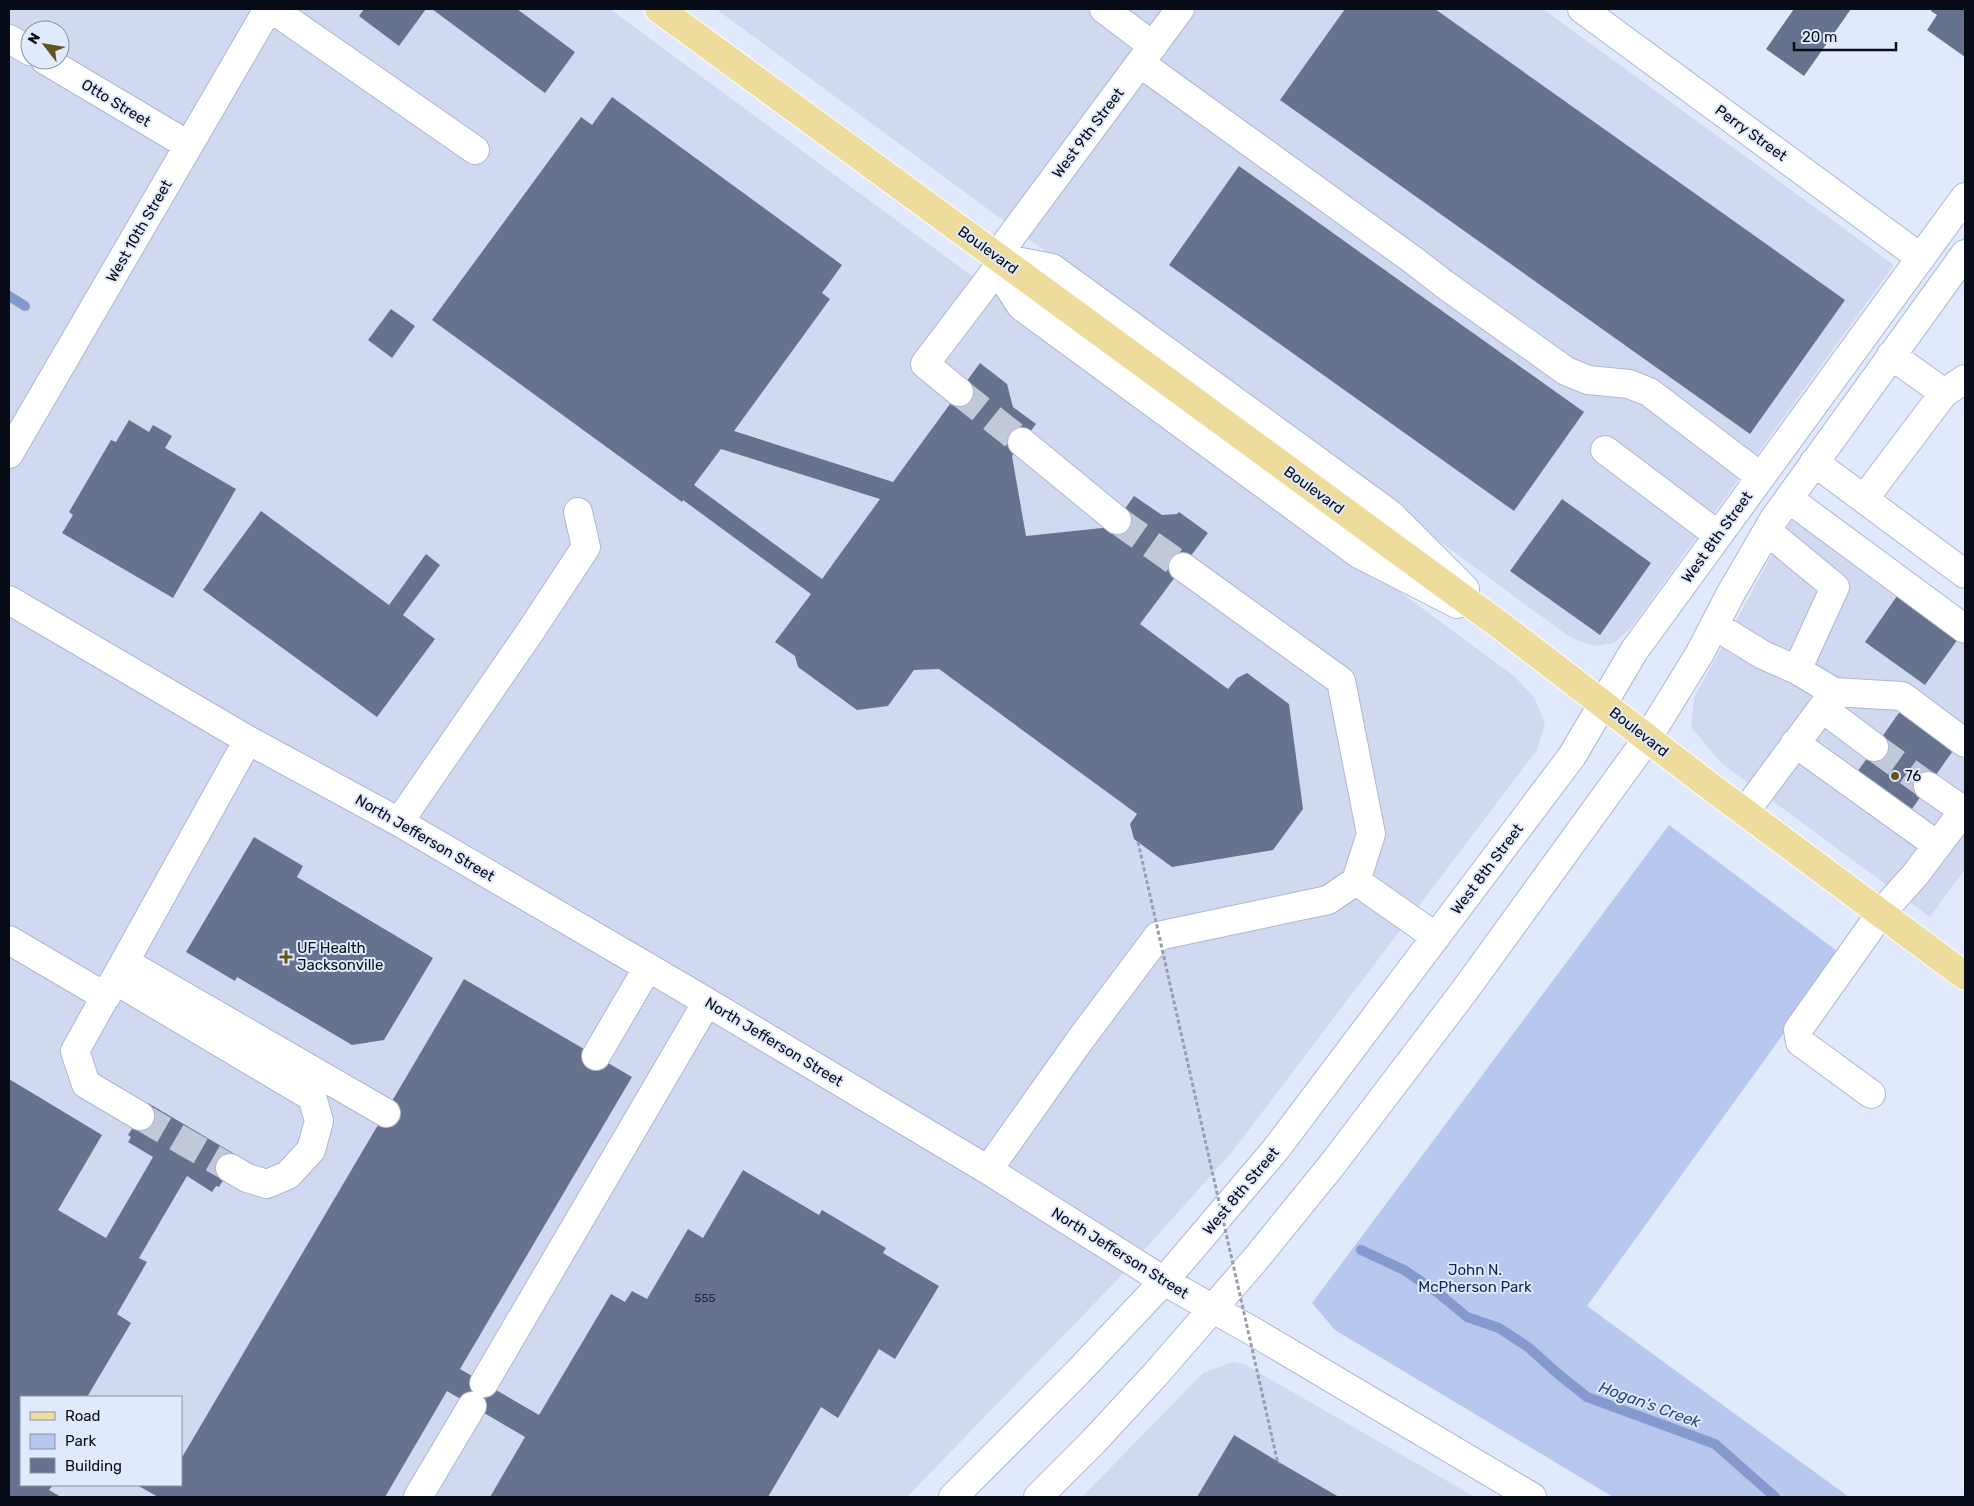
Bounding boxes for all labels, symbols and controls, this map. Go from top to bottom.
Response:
north arrow [20,20,70,70]
scale bar [1794,20,1896,52]
text: 20 m [1802,28,1837,46]
text: N [24,30,44,47]
street label: Otto Street [78,75,154,131]
street label: West 9th Street [1048,84,1128,182]
street label: Perry Street [1712,101,1790,165]
street label: West 10th Street [102,176,176,285]
street label: Boulevard [954,222,1022,278]
street label: Boulevard [1280,462,1348,518]
street label: West 8th Street [1678,488,1756,586]
street label: Boulevard [1606,703,1672,761]
place label: 76 [1905,767,1921,785]
marker: 76 [1889,770,1901,782]
street label: North Jefferson Street [352,791,498,885]
street label: West 8th Street [1447,820,1527,918]
place label: UF Health Jacksonville [297,939,383,974]
marker: UF Health Jacksonville [279,950,293,964]
street label: North Jefferson Street [702,994,846,1090]
street label: West 8th Street [1199,1143,1283,1238]
street label: North Jefferson Street [1048,1204,1192,1303]
park label: John N. McPherson Park [1418,1261,1532,1296]
house number: 555 [694,1291,716,1305]
water label: Hogan's Creek [1596,1377,1704,1432]
legend [20,1396,182,1486]
text: Road [65,1407,101,1425]
text: Park [65,1432,96,1450]
text: Building [65,1457,122,1475]

